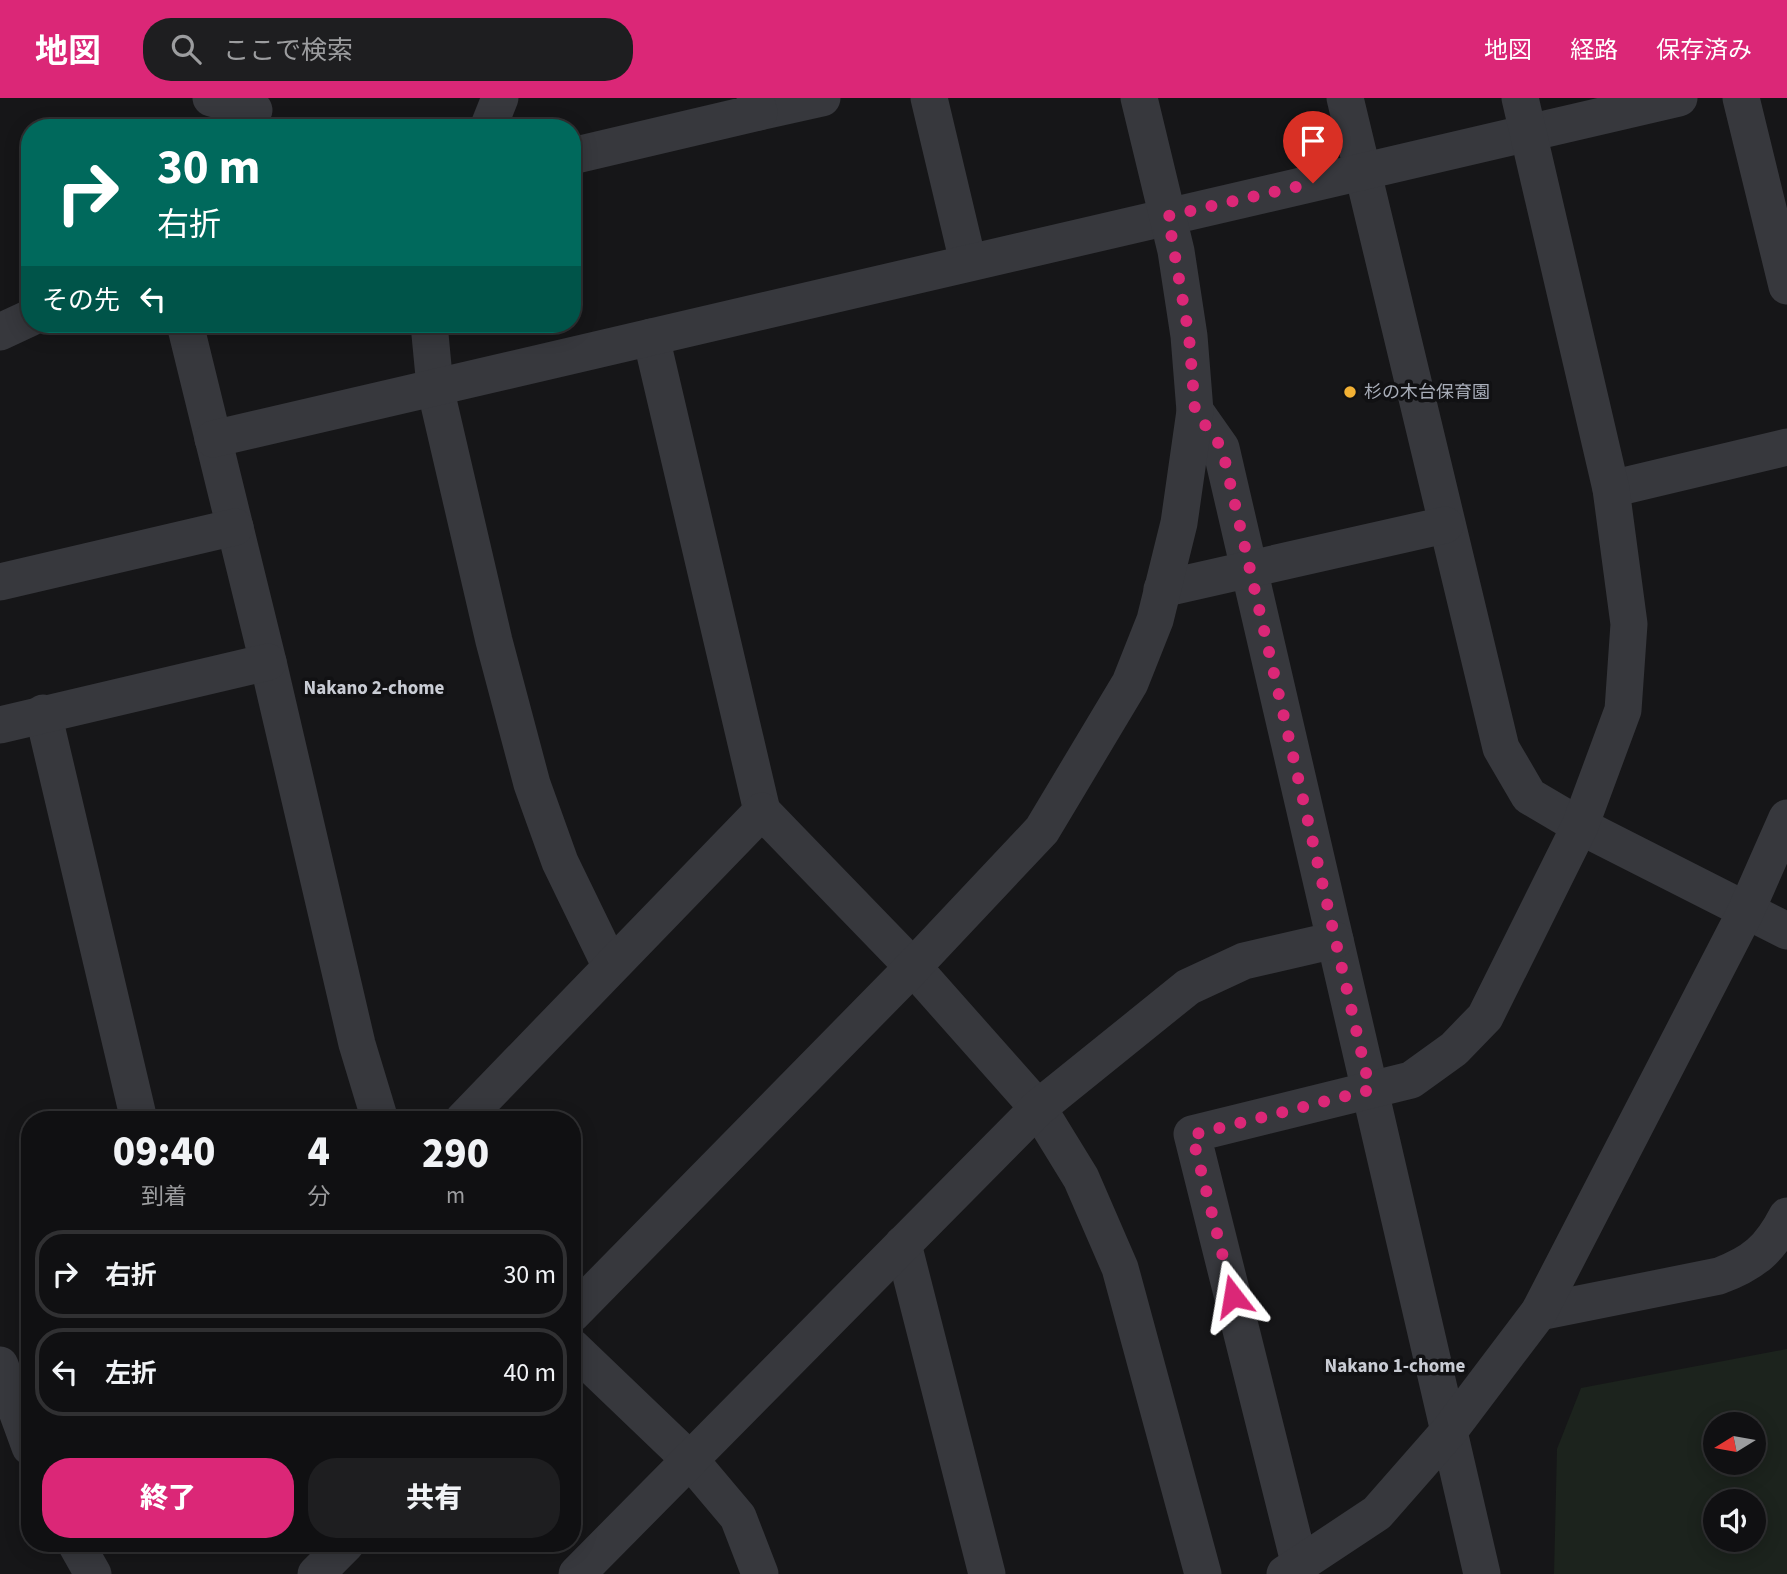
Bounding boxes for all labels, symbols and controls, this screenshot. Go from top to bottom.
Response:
search box [143,18,633,81]
text: 地図 [35,28,101,75]
icon: search [167,30,205,68]
text: ここで検索 [223,32,353,69]
text: 地図 [1484,33,1532,68]
text: 経路 [1570,33,1618,68]
text: 保存済み [1656,33,1752,68]
pin [1283,111,1343,183]
icon: arrive [1294,122,1332,160]
text: 30 m [157,133,261,203]
icon: right [42,147,133,238]
text: 右折 [157,202,221,248]
icon: left [134,280,172,318]
text: その先 [42,282,120,319]
place label: 杉の木台保育園 [1364,380,1490,405]
marker: 杉の木台保育園 [1342,384,1358,400]
district label: Nakano 2-chome [304,675,445,702]
text: 09:40 [113,1122,215,1182]
text: 4 [307,1122,330,1182]
text: 290 [422,1124,489,1184]
text: m [446,1179,465,1212]
text: 到着 [141,1180,187,1213]
text: 分 [307,1180,330,1213]
icon: right [46,1255,84,1293]
text: 30 m [503,1256,556,1293]
text: 右折 [105,1257,157,1294]
position arrow [1196,1259,1270,1333]
icon: left [46,1353,84,1391]
district label: Nakano 1-chome [1325,1353,1466,1380]
text: 40 m [503,1354,556,1391]
text: 左折 [105,1355,157,1392]
north arrow [1703,1412,1766,1475]
map controls [1703,1412,1766,1552]
button: 終了 [42,1458,294,1538]
button: 共有 [308,1458,560,1538]
button: sound [1703,1489,1766,1552]

